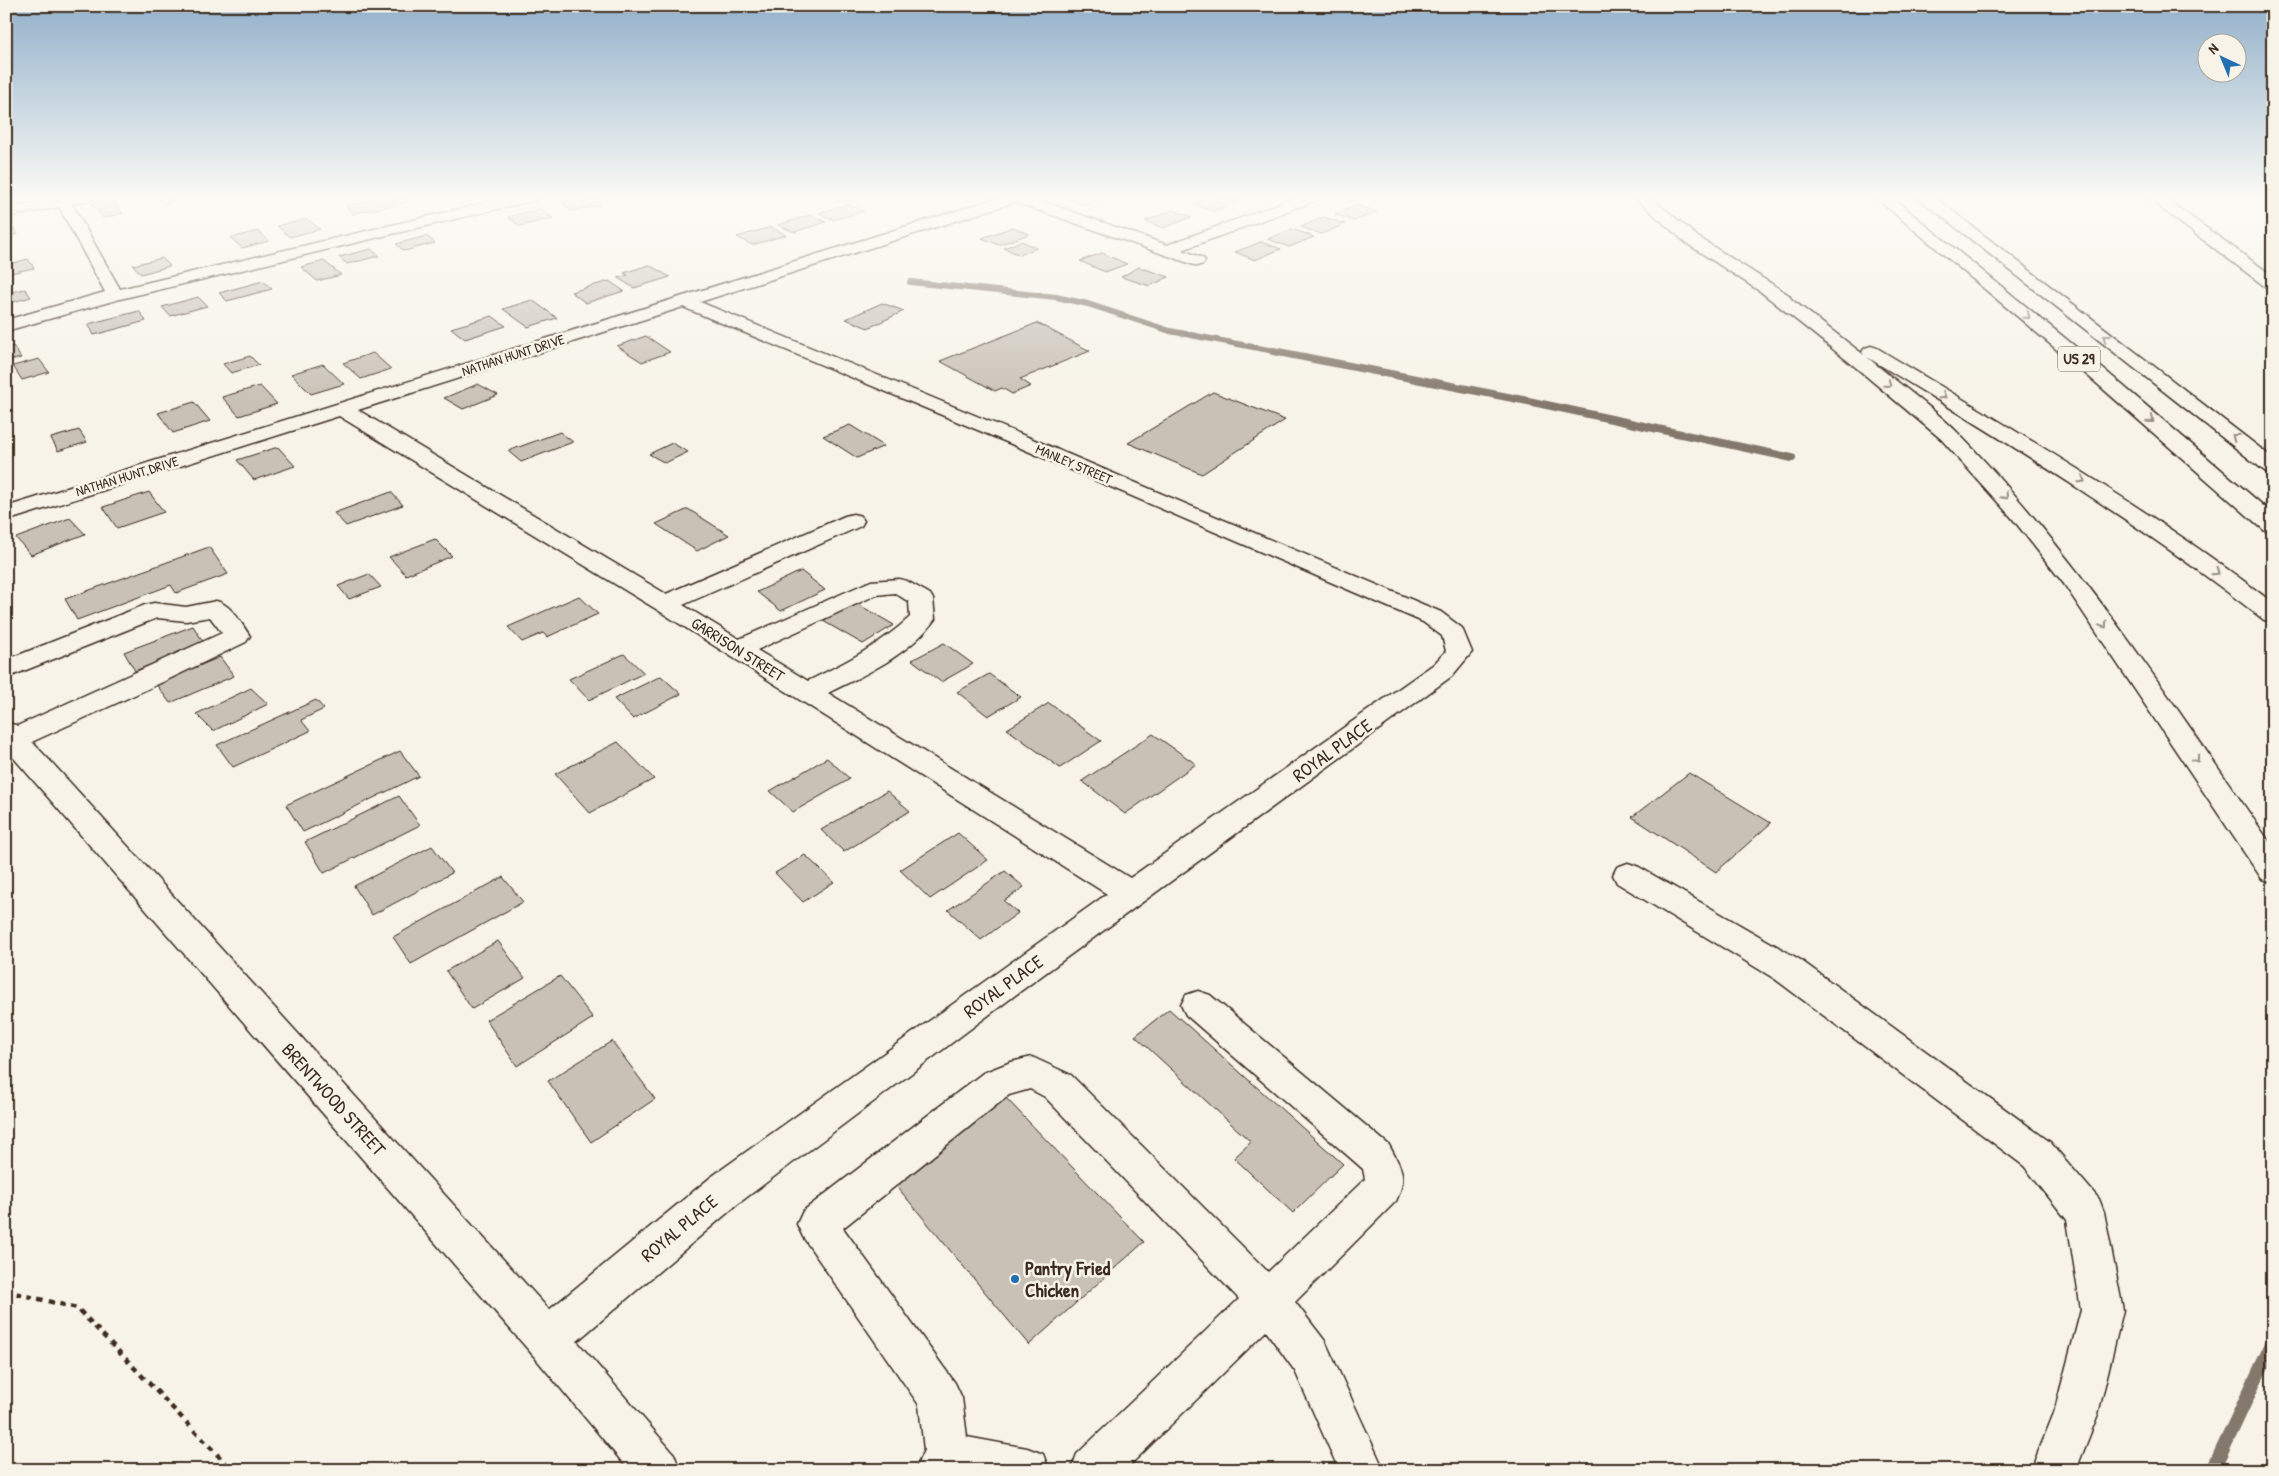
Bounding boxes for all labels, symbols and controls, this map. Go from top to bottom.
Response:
north arrow [2196,32,2246,82]
text: N [2203,38,2222,58]
one-way arrow [2021,310,2030,319]
street label: NATHAN HUNT DRIVE [459,329,567,380]
one-way arrow [2102,335,2112,344]
road number: US 29 [2058,346,2100,372]
one-way arrow [1882,379,1891,387]
one-way arrow [1938,390,1947,399]
one-way arrow [2146,415,2155,424]
one-way arrow [2232,435,2241,443]
street label: MANLEY STREET [1033,439,1116,488]
street label: NATHAN HUNT DRIVE [73,451,181,500]
one-way arrow [2077,474,2086,484]
one-way arrow [1999,491,2008,500]
one-way arrow [2210,566,2220,575]
street label: GARRISON STREET [687,612,789,687]
one-way arrow [2098,619,2107,629]
street label: ROYAL PLACE [1287,712,1378,788]
one-way arrow [2190,753,2199,763]
street label: ROYAL PLACE [958,948,1049,1024]
street label: BRENTWOOD STREET [276,1037,393,1162]
street label: ROYAL PLACE [635,1188,723,1268]
place label: Pantry Fried Chicken [1025,1255,1111,1303]
marker: Pantry Fried Chicken [1009,1273,1021,1285]

